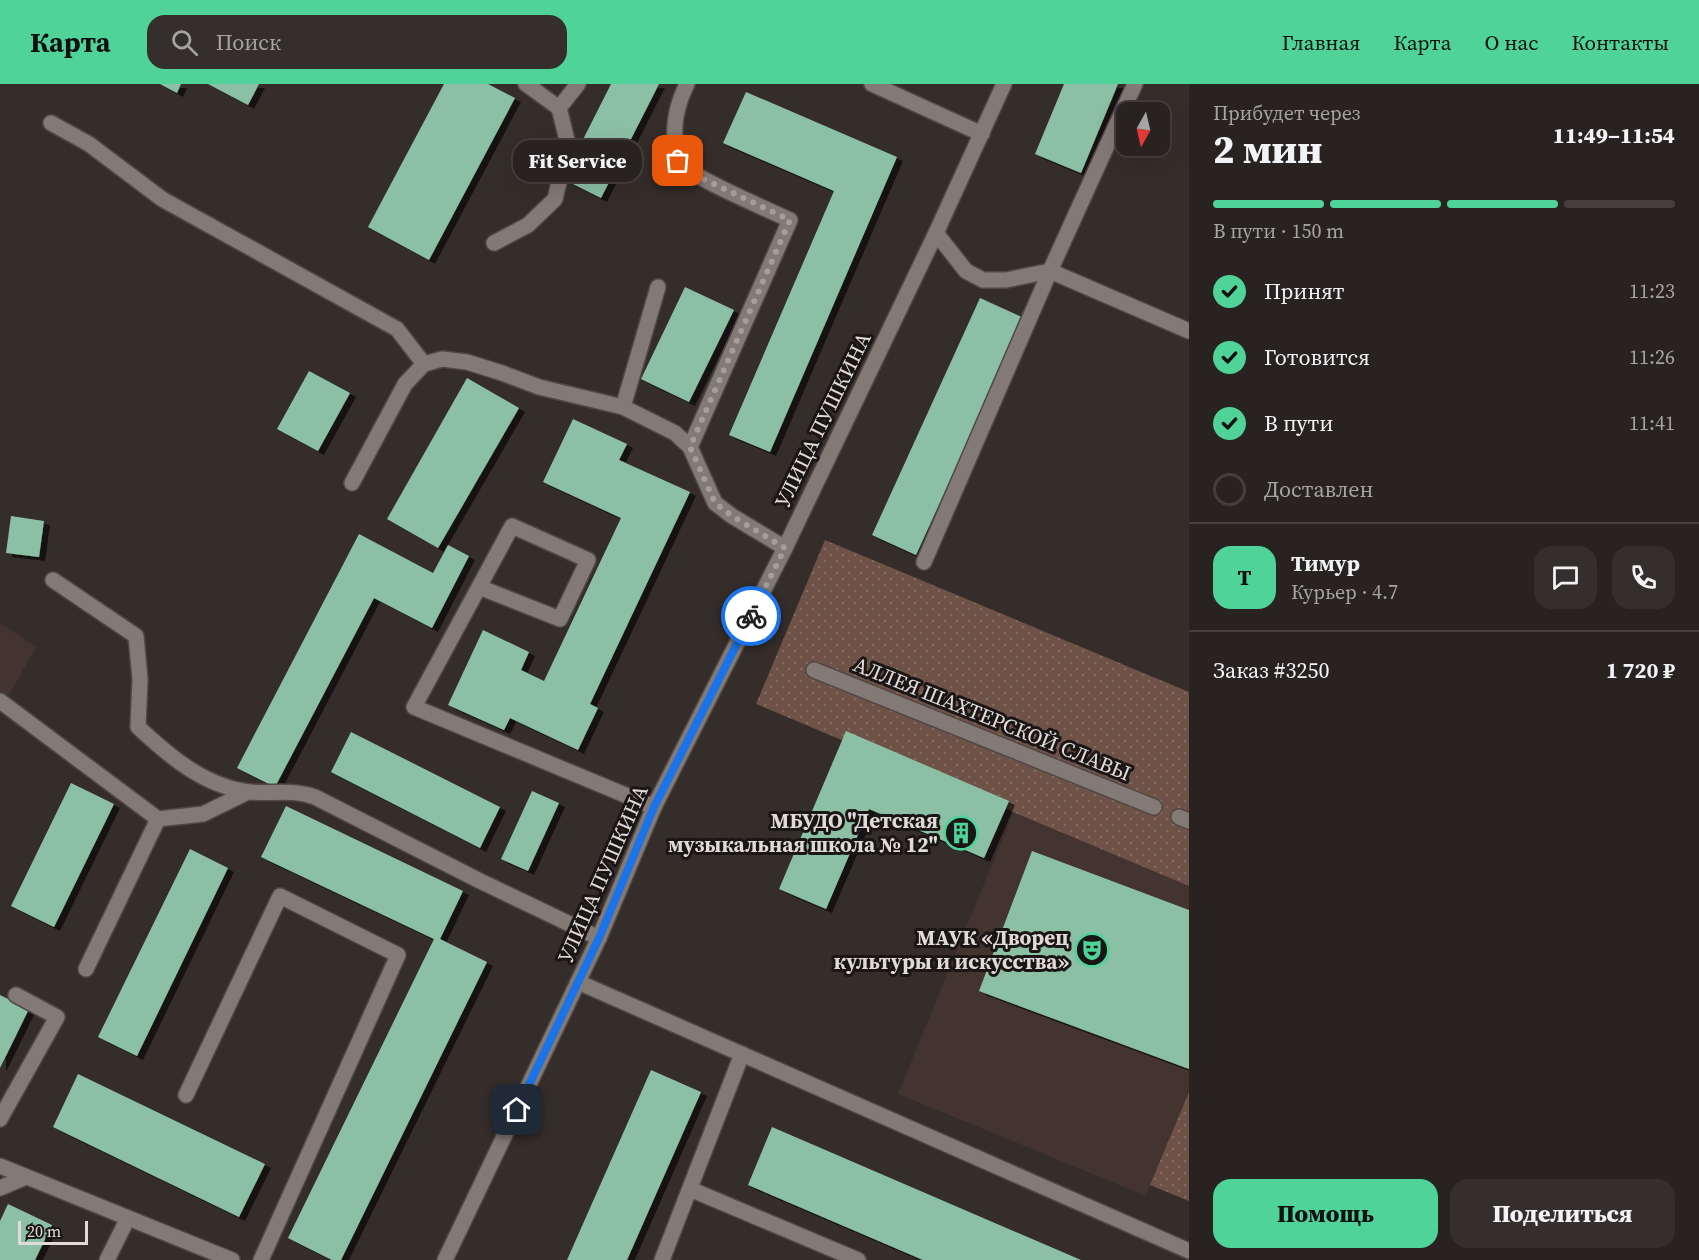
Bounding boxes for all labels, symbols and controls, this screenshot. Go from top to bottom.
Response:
search box [147,15,567,69]
text: Карта [30,23,111,61]
icon: search [168,26,201,59]
text: Поиск [216,27,281,57]
text: Главная [1282,28,1360,57]
text: Карта [1393,28,1451,57]
text: О нас [1484,28,1538,57]
text: Контакты [1571,28,1669,57]
text: Прибудет через [1213,99,1360,127]
north arrow [1116,102,1170,156]
map controls [1116,102,1170,156]
text: 11:49–11:54 [1553,120,1675,150]
text: 2 мин [1213,123,1322,176]
pin [652,135,703,186]
callout: Fit Service [513,140,642,182]
icon: bag [661,144,694,177]
text: Fit Service [529,147,626,175]
text: В пути · 150 m [1213,217,1344,245]
icon: check [1213,275,1246,308]
text: Принят [1264,276,1344,306]
text: 11:23 [1629,277,1675,305]
street label: УЛИЦА ПУШКИНА [767,327,878,512]
icon: check [1213,341,1246,374]
text: Готовится [1264,342,1370,372]
text: 11:26 [1629,343,1675,371]
icon: check [1213,407,1246,440]
text: В пути [1264,408,1333,438]
text: 11:41 [1629,409,1675,437]
text: Доставлен [1264,474,1374,504]
button: chat [1534,546,1597,609]
button: phone [1612,546,1675,609]
text: Тимур [1291,548,1360,578]
text: Т [1238,562,1251,592]
text: Курьер · 4.7 [1291,578,1398,606]
courier [721,586,781,646]
icon: bike [735,600,768,633]
street label: АЛЛЕЯ ШАХТЕРСКОЙ СЛАВЫ [849,650,1135,788]
text: Заказ #3250 [1213,655,1329,685]
text: 1 720 ₽ [1606,655,1675,685]
street label: УЛИЦА ПУШКИНА [550,780,655,967]
place label: МБУДО "Детская музыкальная школа № 12" [668,806,938,859]
building icon: МБУДО "Детская музыкальная школа № 12" [943,815,979,851]
place label: МАУК «Дворец культуры и искусства» [834,923,1069,976]
theatre icon: МАУК «Дворец культуры и искусства» [1074,932,1110,968]
pin [491,1084,542,1135]
icon: home [500,1093,533,1126]
button: Помощь [1213,1179,1438,1248]
button: Поделиться [1450,1179,1675,1248]
scale bar [18,1218,88,1246]
text: 20 m [27,1220,61,1242]

